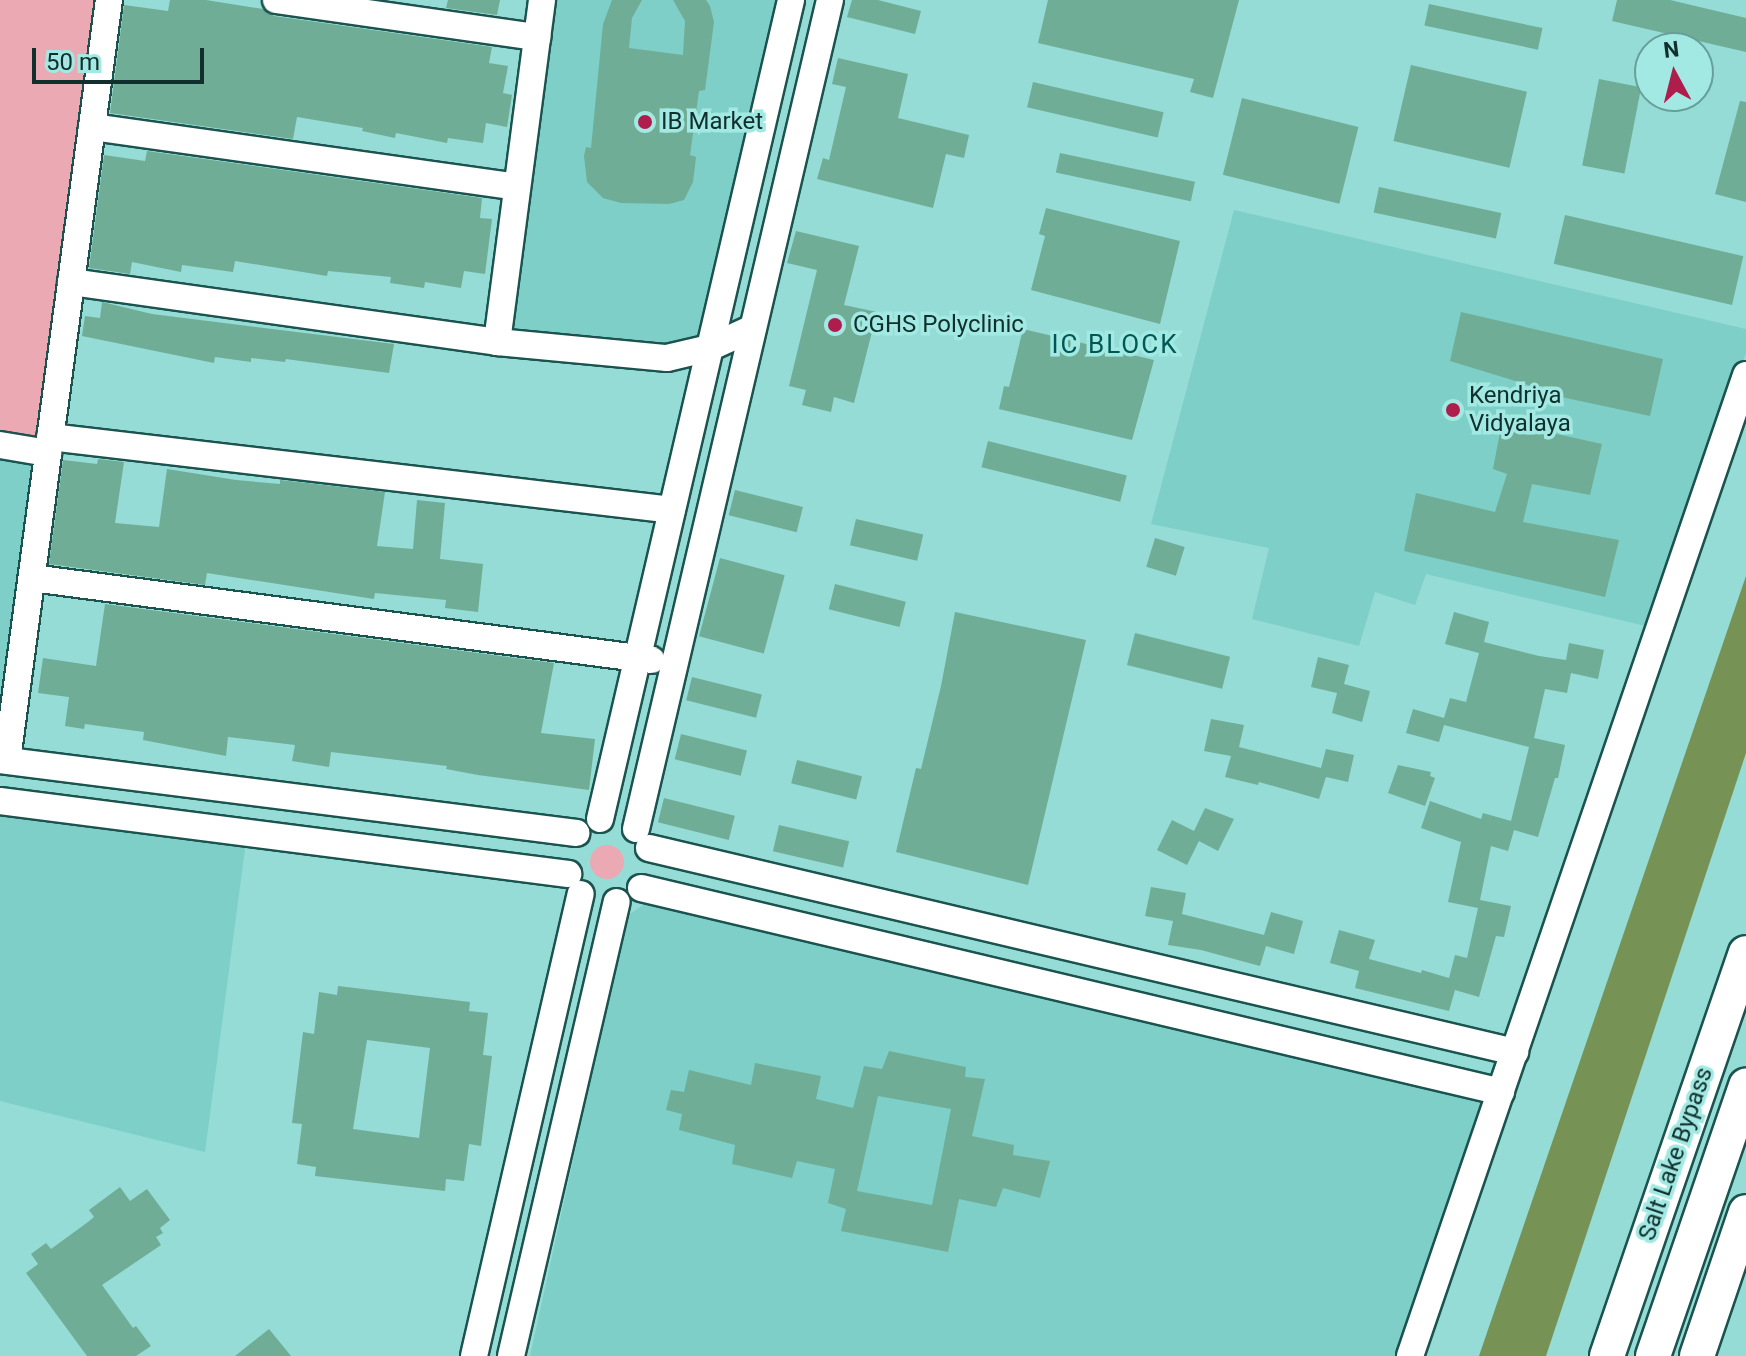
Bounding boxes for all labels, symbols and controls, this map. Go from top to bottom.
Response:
scale bar [36,32,208,82]
north arrow [1634,32,1714,112]
text: N [1662,36,1680,63]
text: 50 m [46,48,100,76]
place label: IB Market [661,108,763,136]
marker: IB Market [636,113,654,131]
place label: CGHS Polyclinic [853,311,1024,339]
marker: CGHS Polyclinic [824,314,846,336]
district label: IC BLOCK [1052,329,1178,361]
place label: Kendriya Vidyalaya [1469,382,1571,438]
marker: Kendriya Vidyalaya [1444,401,1462,419]
street label: Salt Lake Bypass [1633,1064,1719,1244]

